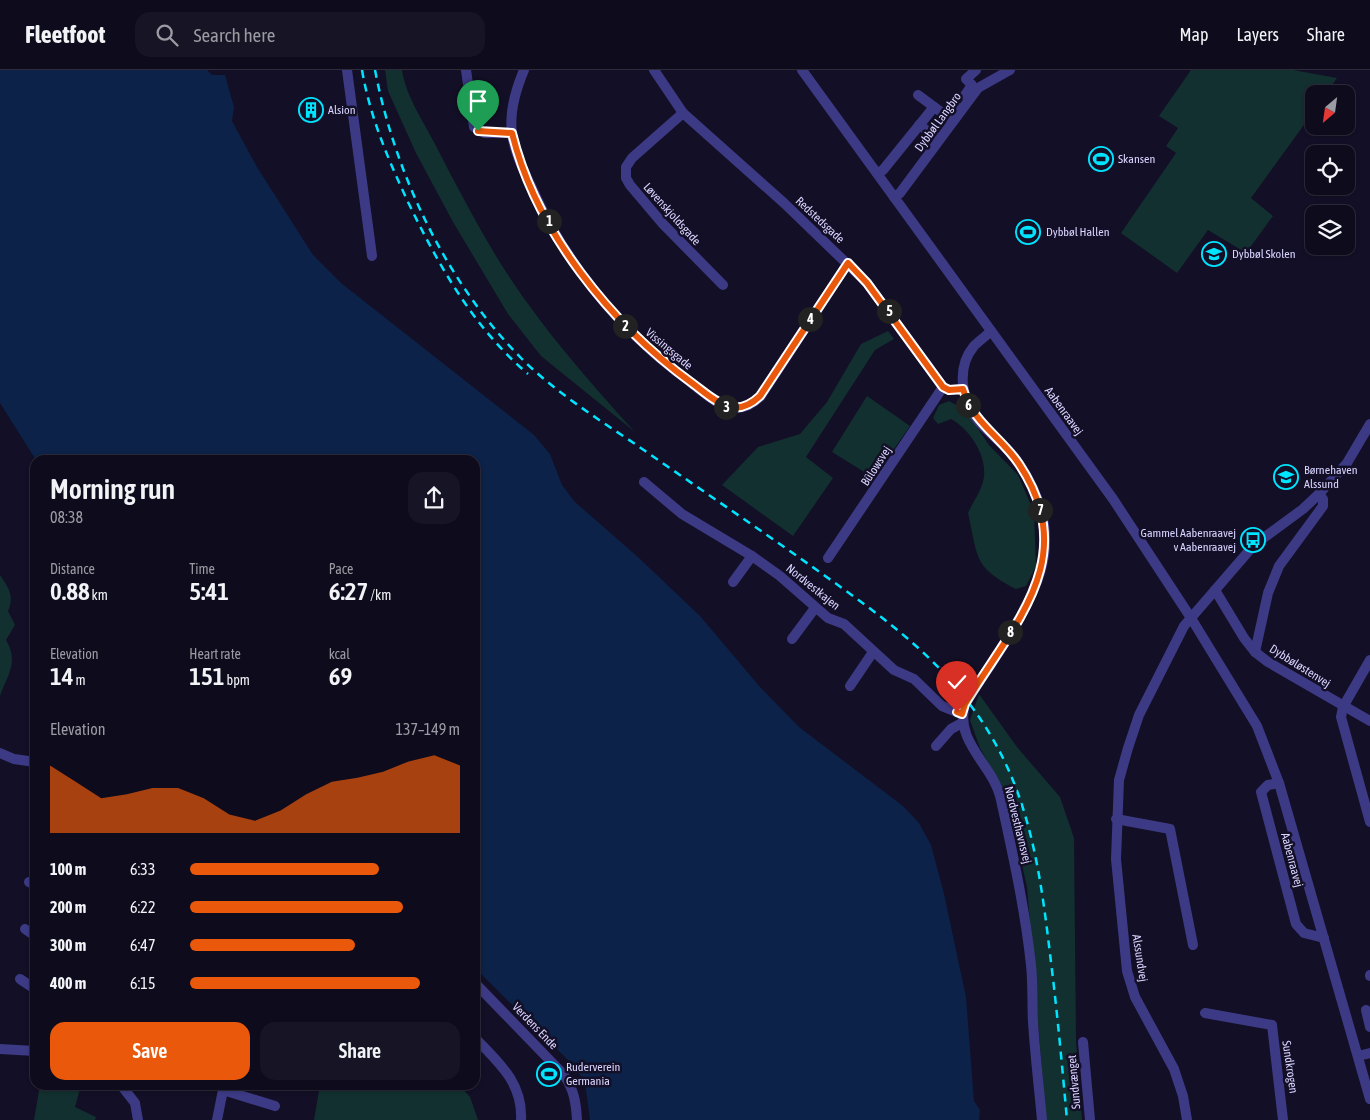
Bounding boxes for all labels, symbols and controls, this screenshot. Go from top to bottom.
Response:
search box [135,12,485,57]
text: Fleetfoot [25,21,105,48]
icon: search [153,21,181,49]
text: Search here [193,24,275,46]
text: Map [1179,24,1208,45]
text: Layers [1236,24,1279,45]
text: Share [1307,24,1345,45]
pin [457,80,499,131]
north arrow [1305,85,1355,135]
map controls [1305,85,1355,255]
icon: arrive [464,87,492,115]
street label: Dybbøl Langbro [912,89,964,154]
building icon: Alsion [298,97,324,123]
place label: Alsion [328,103,356,117]
button: locate [1305,145,1355,195]
sports icon: Skansen [1088,146,1114,172]
place label: Skansen [1118,152,1155,166]
street label: Løvenskjoldsgade [640,180,704,248]
street label: Redstedsgade [793,194,847,246]
button: layers [1305,205,1355,255]
pin: 1 [536,208,562,234]
text: 1 [546,213,553,229]
sports icon: Dybbøl Hallen [1015,219,1041,245]
place label: Dybbøl Hallen [1046,225,1110,239]
school or university icon: Dybbøl Skolen [1201,241,1227,267]
place label: Dybbøl Skolen [1232,247,1296,261]
pin: 5 [876,298,902,324]
text: 5 [886,303,893,319]
pin: 4 [798,306,822,332]
text: 4 [807,311,814,327]
pin: 2 [612,314,638,338]
text: 2 [622,318,629,334]
street label: Vissingsgade [643,325,695,373]
street label: Aabenraavej [1042,384,1086,438]
pin: 6 [956,392,980,418]
pin: 3 [714,394,738,420]
text: 6 [965,397,972,413]
text: 3 [723,399,730,415]
street label: Bülowsvej [858,444,894,488]
place label: Børnehaven Alssund [1304,463,1358,491]
school or university icon: Børnehaven Alssund [1273,464,1299,490]
button: share [408,472,460,524]
text: Morning run [50,473,175,505]
pin: 7 [1028,498,1052,522]
text: 7 [1037,502,1044,518]
text: 08:38 [50,508,83,526]
place label: Gammel Aabenraavej v Aabenraavej [1141,526,1236,554]
bus stop icon: Gammel Aabenraavej v Aabenraavej [1240,527,1266,553]
text: Distance [50,561,95,577]
text: Time [189,561,215,577]
text: Pace [329,561,353,577]
street label: Nordvestkajen [783,561,843,613]
text: 0.88 [50,577,90,605]
text: 5:41 [189,577,229,605]
text: 6:27 [329,577,368,605]
text: km [90,587,108,603]
text: /km [368,587,391,603]
pin: 8 [998,620,1022,644]
text: 8 [1007,624,1014,640]
street label: Dybbøløstenvej [1267,642,1333,690]
text: Elevation [50,646,99,662]
text: Heart rate [189,646,241,662]
text: kcal [329,646,350,662]
pin [936,661,978,712]
text: 14 [50,662,74,690]
text: 151 [189,662,225,690]
text: 69 [329,662,352,690]
icon: check [943,668,971,696]
text: m [74,672,86,688]
text: bpm [225,672,250,688]
text: Elevation [50,720,105,738]
text: 137–149 m [396,720,460,738]
street label: Nordvesthavnsvej [1002,785,1034,865]
street label: Aabenraavej [1278,831,1306,889]
text: 100 m [50,860,86,878]
text: 6:33 [130,860,155,878]
text: 200 m [50,898,86,916]
text: 6:22 [130,898,155,916]
street label: Alssundvej [1129,933,1151,983]
text: 300 m [50,936,86,954]
text: 6:47 [130,936,155,954]
text: 400 m [50,974,86,992]
text: 6:15 [130,974,155,992]
street label: Verdens Ende [509,1000,561,1052]
button: Save [50,1022,250,1080]
button: Share [260,1022,460,1080]
street label: Sundkrogen [1279,1040,1301,1094]
street label: Sundvænget [1065,1054,1083,1110]
place label: Ruderverein Germania [566,1060,620,1088]
sports icon: Ruderverein Germania [536,1061,562,1087]

